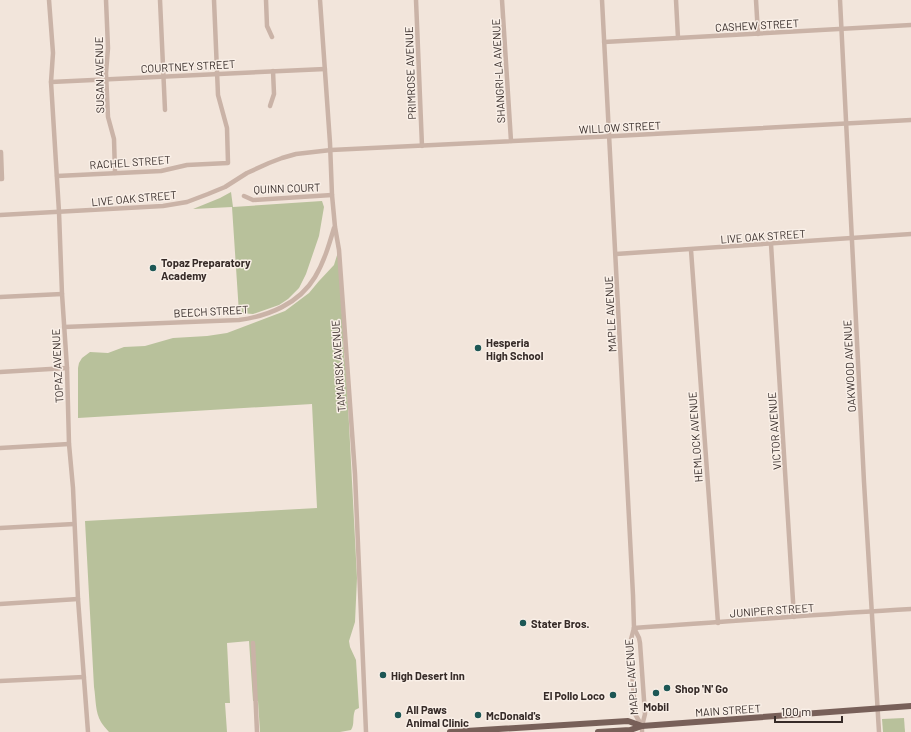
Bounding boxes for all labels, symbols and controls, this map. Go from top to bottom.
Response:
street label: CASHEW STREET [715,16,799,34]
street label: SHANGRI-LA AVENUE [489,18,507,123]
street label: PRIMROSE AVENUE [402,26,418,120]
street label: SUSAN AVENUE [92,36,106,113]
street label: COURTNEY STREET [140,57,236,75]
street label: WILLOW STREET [579,118,661,136]
street label: RACHEL STREET [89,153,171,171]
street label: QUINN COURT [253,180,321,196]
street label: LIVE OAK STREET [91,188,177,208]
street label: LIVE OAK STREET [720,227,806,245]
place label: Topaz Preparatory Academy [161,256,251,282]
marker: Topaz Preparatory Academy [148,263,158,273]
street label: MAPLE AVENUE [601,275,618,353]
street label: BEECH STREET [173,303,249,319]
street label: TAMARISK AVENUE [328,319,348,412]
street label: OAKWOOD AVENUE [840,319,858,413]
street label: TOPAZ AVENUE [49,328,65,403]
place label: Hesperia High School [486,336,544,362]
marker: Hesperia High School [473,343,483,353]
street label: HEMLOCK AVENUE [685,391,705,483]
street label: VICTOR AVENUE [765,391,783,470]
street label: JUNIPER STREET [729,601,815,619]
place label: Stater Bros. [531,617,589,630]
marker: Stater Bros. [518,618,528,628]
street label: MAPLE AVENUE [622,638,640,716]
place label: High Desert Inn [391,669,465,682]
marker: High Desert Inn [378,670,388,680]
place label: Shop 'N' Go [675,682,728,695]
marker: Shop 'N' Go [662,683,672,693]
marker: Mobil [651,688,661,698]
place label: El Pollo Loco [543,689,605,702]
marker: El Pollo Loco [608,690,618,700]
scale bar [775,698,842,724]
place label: Mobil [643,700,669,713]
street label: MAIN STREET [695,701,761,719]
place label: All Paws Animal Clinic [406,703,469,729]
text: 100 m [781,704,811,718]
place label: McDonald's [486,709,541,722]
marker: All Paws Animal Clinic [393,710,403,720]
marker: McDonald's [473,710,483,720]

